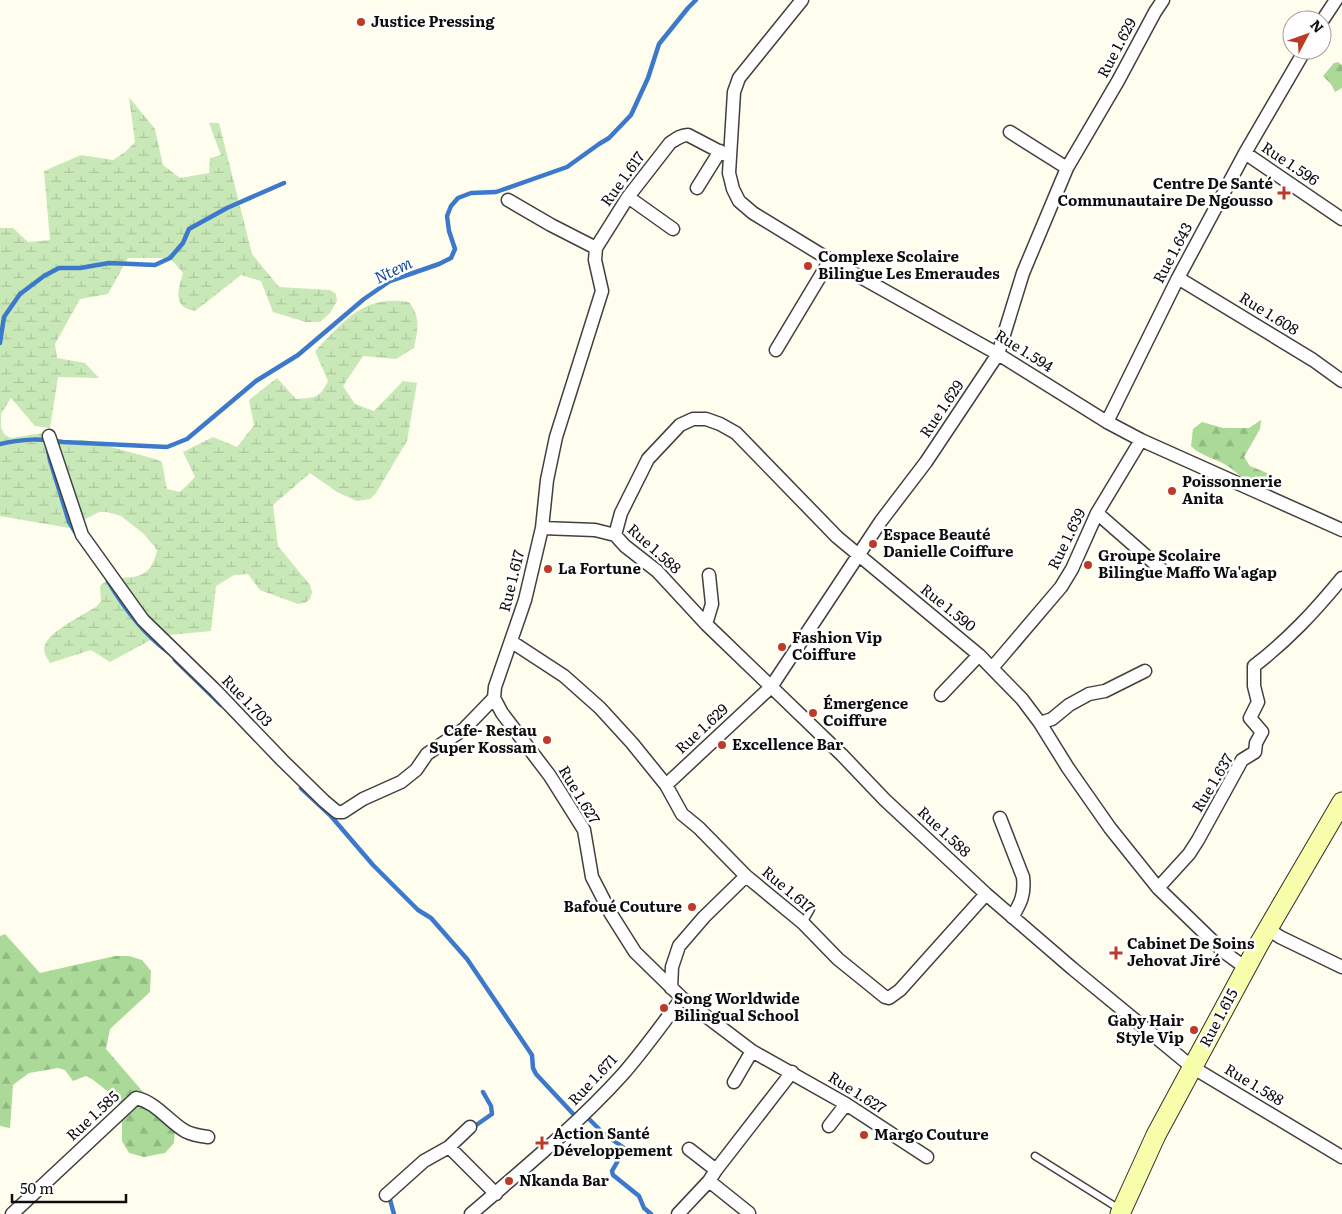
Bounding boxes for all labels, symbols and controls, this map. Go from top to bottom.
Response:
place label: Justice Pressing [371,9,495,32]
north arrow [1282,10,1332,60]
street label: Rue 1.629 [1090,13,1141,81]
text: N [1306,15,1329,37]
marker: Justice Pressing [355,16,367,28]
street label: Rue 1.596 [1257,135,1324,190]
street label: Rue 1.617 [594,146,650,210]
place label: Centre De Santé Communautaire De Ngousso [1058,171,1274,211]
marker: Centre De Santé Communautaire De Ngousso [1277,186,1291,200]
street label: Rue 1.643 [1146,218,1197,287]
place label: Complexe Scolaire Bilingue Les Emeraudes [818,244,1000,284]
water label: Ntem [370,250,416,289]
marker: Complexe Scolaire Bilingue Les Emeraudes [802,260,814,272]
street label: Rue 1.608 [1235,285,1304,340]
street label: Rue 1.594 [991,323,1059,377]
street label: Rue 1.629 [913,375,969,442]
place label: Poissonnerie Anita [1182,469,1282,509]
marker: Poissonnerie Anita [1166,485,1178,497]
street label: Rue 1.639 [1041,504,1090,573]
street label: Rue 1.588 [623,517,687,578]
place label: Espace Beauté Danielle Coiffure [883,522,1014,562]
marker: Espace Beauté Danielle Coiffure [867,538,879,550]
place label: Groupe Scolaire Bilingue Maffo Wa'agap [1098,543,1277,583]
street label: Rue 1.617 [492,547,529,614]
place label: La Fortune [558,556,641,579]
marker: Groupe Scolaire Bilingue Maffo Wa'agap [1082,559,1094,571]
marker: La Fortune [542,563,554,575]
street label: Rue 1.590 [916,577,982,637]
place label: Fashion Vip Coiffure [792,625,882,665]
marker: Fashion Vip Coiffure [776,641,788,653]
street label: Rue 1.703 [217,669,279,731]
place label: Émergence Coiffure [823,691,909,731]
street label: Rue 1.629 [669,697,733,759]
marker: Émergence Coiffure [807,707,819,719]
place label: Cafe- Restau Super Kossam [429,718,537,758]
place label: Excellence Bar [732,732,843,755]
marker: Cafe- Restau Super Kossam [541,734,553,746]
marker: Excellence Bar [716,739,728,751]
street label: Rue 1.637 [1185,748,1238,816]
street label: Rue 1.627 [554,761,607,828]
street label: Rue 1.588 [913,800,977,862]
street label: Rue 1.617 [757,860,821,918]
place label: Bafoué Couture [564,894,682,917]
marker: Bafoué Couture [686,901,698,913]
place label: Cabinet De Soins Jehovat Jiré [1127,931,1255,971]
marker: Cabinet De Soins Jehovat Jiré [1109,946,1123,960]
street label: Rue 1.615 [1193,984,1243,1051]
place label: Song Worldwide Bilingual School [674,986,800,1026]
marker: Song Worldwide Bilingual School [658,1002,670,1014]
place label: Gaby Hair Style Vip [1108,1008,1184,1048]
marker: Gaby Hair Style Vip [1188,1024,1200,1036]
street label: Rue 1.671 [562,1048,622,1110]
street label: Rue 1.588 [1221,1057,1289,1111]
street label: Rue 1.627 [824,1065,892,1119]
street label: Rue 1.585 [60,1084,124,1146]
place label: Action Santé Développement [553,1121,673,1161]
place label: Margo Couture [874,1122,989,1145]
marker: Margo Couture [858,1129,870,1141]
marker: Action Santé Développement [535,1136,549,1150]
place label: Nkanda Bar [519,1168,609,1191]
scale bar [12,1172,126,1204]
marker: Nkanda Bar [503,1175,515,1187]
text: 50 m [20,1176,54,1199]

